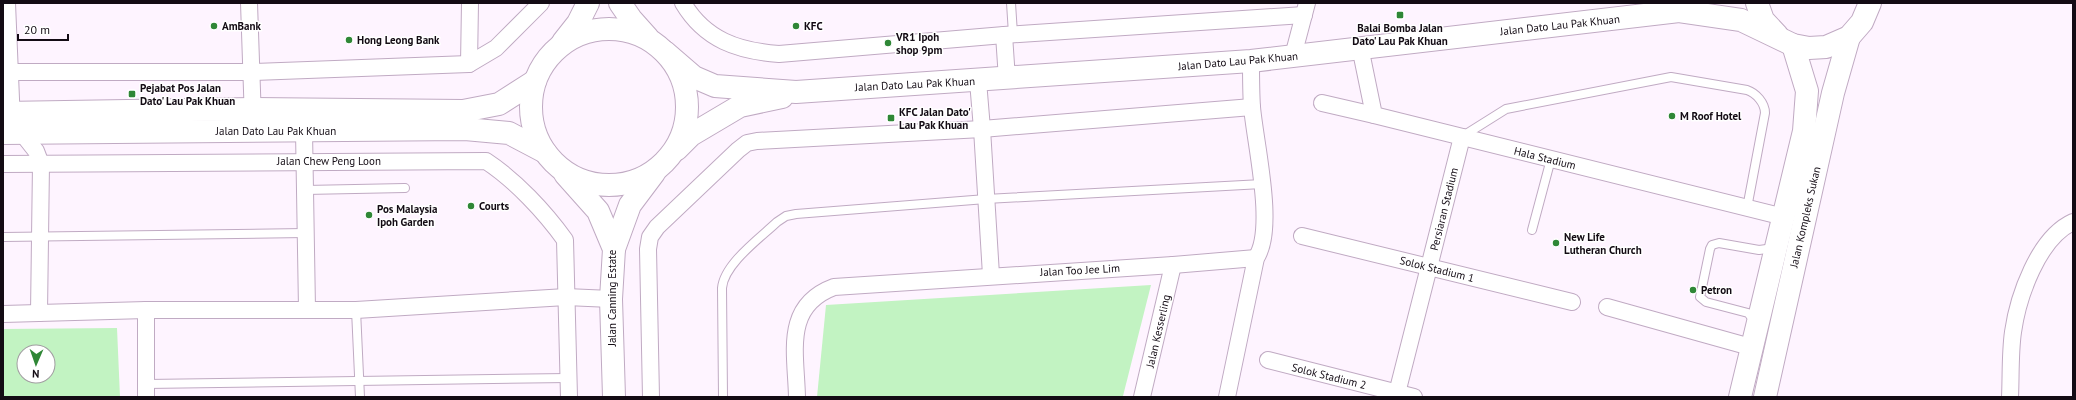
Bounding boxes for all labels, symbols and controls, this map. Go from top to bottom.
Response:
marker: Balai Bomba Jalan Dato' Lau Pak Khuan [1395,10,1405,20]
street label: Jalan Dato Lau Pak Khuan [1498,12,1621,38]
scale bar [18,16,68,42]
place label: AmBank [222,19,261,33]
place label: KFC [804,19,823,33]
marker: AmBank [209,21,219,31]
marker: KFC [791,21,801,31]
place label: Balai Bomba Jalan Dato' Lau Pak Khuan [1352,21,1448,48]
text: 20 m [24,22,50,37]
place label: VR1 Ipoh shop 9pm [895,30,942,57]
place label: Hong Leong Bank [357,33,440,47]
marker: Hong Leong Bank [344,35,354,45]
marker: VR1 Ipoh shop 9pm [883,38,893,48]
street label: Jalan Dato Lau Pak Khuan [1176,49,1299,73]
street label: Jalan Dato Lau Pak Khuan [854,74,975,94]
place label: Pejabat Pos Jalan Dato' Lau Pak Khuan [140,81,235,108]
marker: Pejabat Pos Jalan Dato' Lau Pak Khuan [127,89,137,99]
place label: KFC Jalan Dato' Lau Pak Khuan [899,105,971,132]
place label: M Roof Hotel [1680,109,1742,123]
marker: M Roof Hotel [1667,111,1677,121]
marker: KFC Jalan Dato' Lau Pak Khuan [886,113,896,123]
street label: Jalan Dato Lau Pak Khuan [215,124,336,138]
street label: Hala Stadium [1513,144,1577,172]
street label: Jalan Chew Peng Loon [276,154,381,168]
street label: Jalan Kompleks Sukan [1786,165,1823,270]
street label: Persiaran Stadium [1427,166,1461,252]
place label: Courts [479,199,510,213]
marker: Courts [466,201,476,211]
place label: Pos Malaysia Ipoh Garden [377,202,438,229]
marker: Pos Malaysia Ipoh Garden [364,210,374,220]
place label: New Life Lutheran Church [1564,230,1642,257]
marker: New Life Lutheran Church [1551,238,1561,248]
street label: Jalan Canning Estate [605,249,619,347]
street label: Solok Stadium 1 [1398,253,1476,285]
street label: Jalan Too Jee Lim [1039,261,1120,279]
place label: Petron [1701,283,1732,297]
marker: Petron [1688,285,1698,295]
street label: Jalan Kesserling [1143,293,1173,370]
north arrow [16,344,56,384]
street label: Solok Stadium 2 [1290,360,1368,392]
text: N [32,367,40,381]

